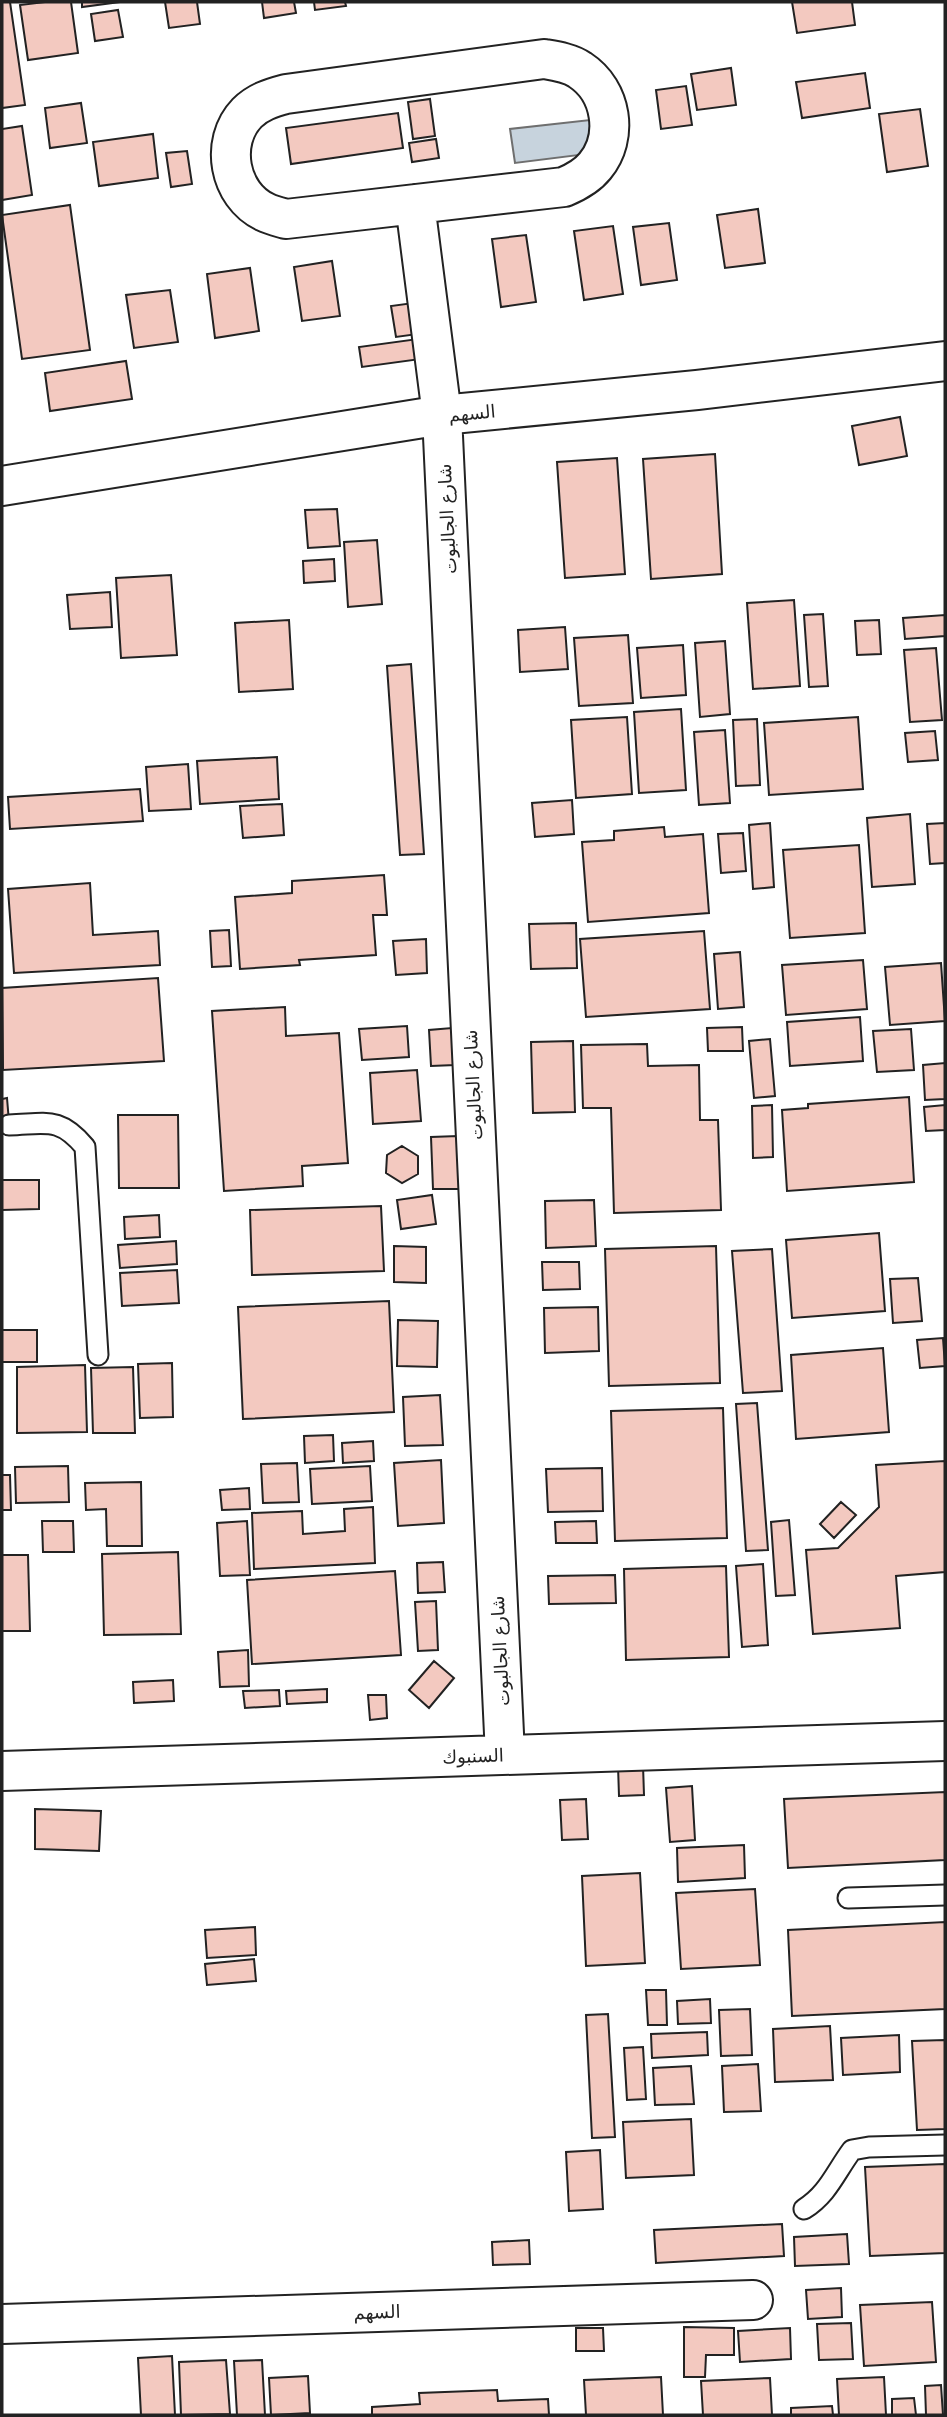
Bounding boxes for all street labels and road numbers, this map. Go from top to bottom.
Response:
street label: السهم [448,400,496,426]
street label: شارع الجالبوت [434,463,461,575]
street label: شارع الجالبوت [460,1029,487,1141]
street label: شارع الجالبوت [487,1595,514,1707]
street label: السنبوك [442,1744,504,1769]
street label: السهم [353,2301,401,2324]

